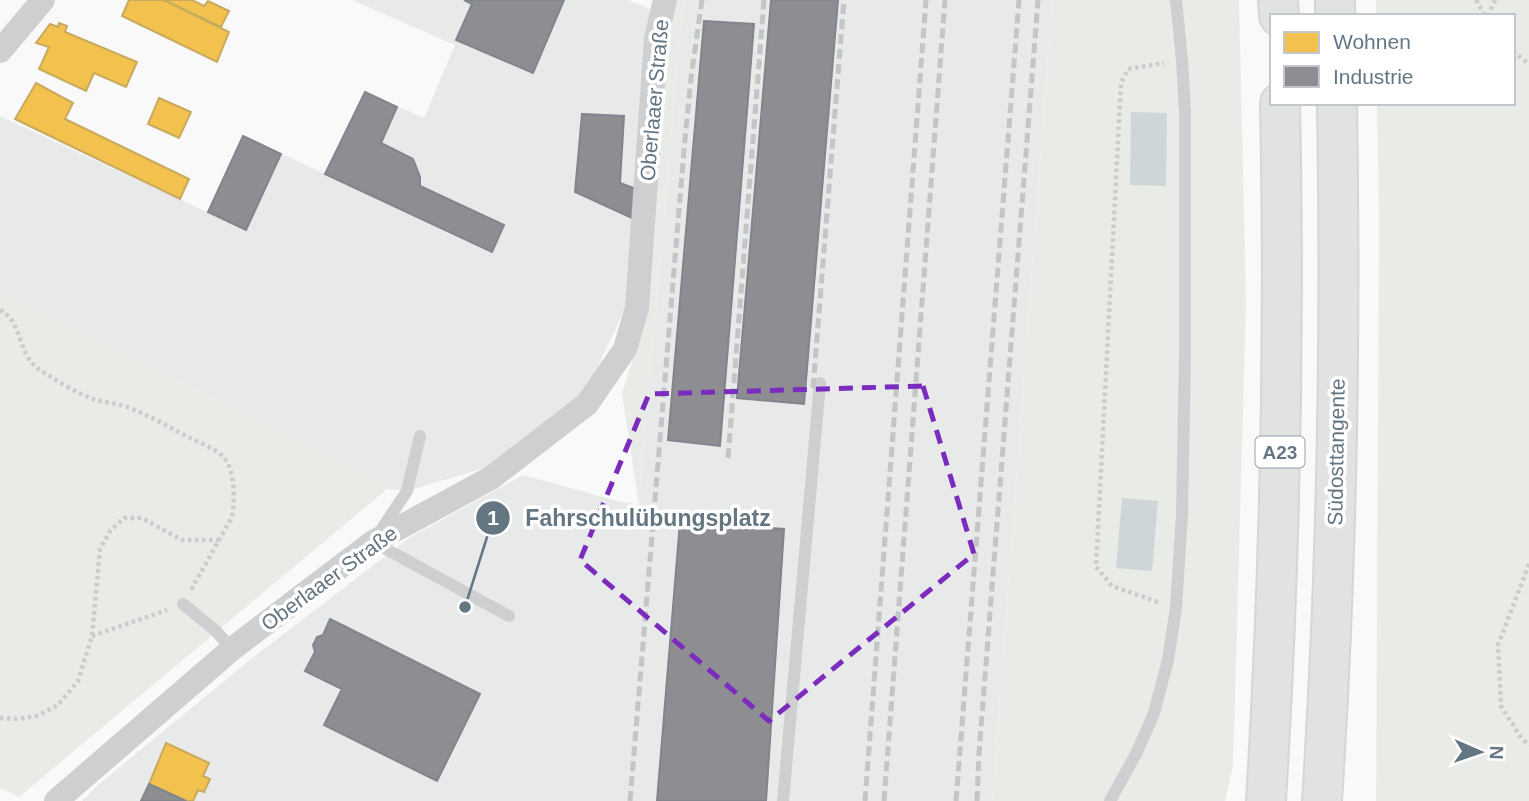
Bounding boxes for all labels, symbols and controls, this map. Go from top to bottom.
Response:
legend [1270,14,1515,105]
street label: Oberlaaer Straße [635,18,673,182]
text: Wohnen [1333,30,1411,53]
text: Industrie [1333,65,1414,88]
street label: Südosttangente [1323,378,1349,526]
road number: A23 [1256,436,1304,467]
callout: Fahrschulübungsplatz [476,496,784,540]
text: Fahrschulübungsplatz [525,505,771,531]
text: 1 [487,506,499,529]
street label: Oberlaaer Straße [257,521,401,635]
north arrow [1445,717,1515,787]
text: N [1486,745,1507,760]

